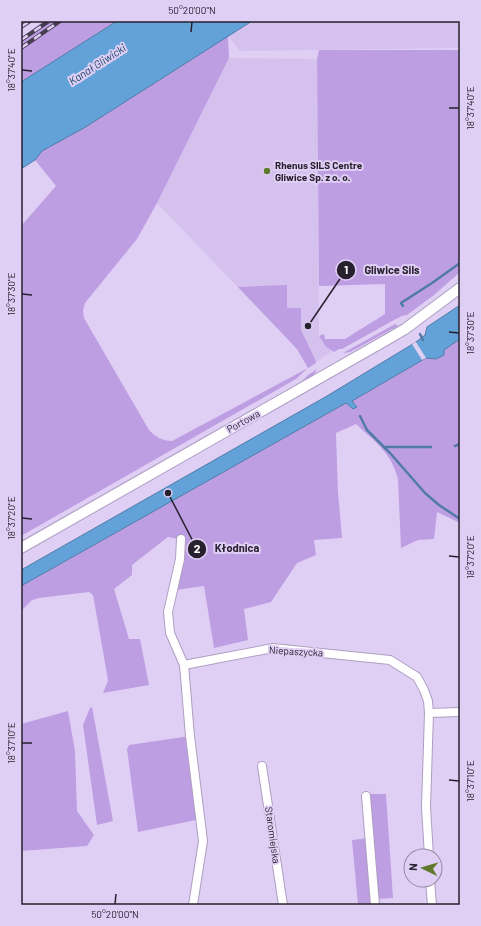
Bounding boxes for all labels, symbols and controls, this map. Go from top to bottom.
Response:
text: 50°20'00"N [168,4,216,16]
water label: Kanał Gliwicki [66,41,128,87]
text: 18°37'40"E [5,48,17,92]
text: 18°37'40"E [464,86,476,130]
place label: Rhenus SILS Centre Gliwice Sp. z o. o. [275,159,363,183]
marker: Rhenus SILS Centre Gliwice Sp. z o. o. [262,166,272,176]
callout: Gliwice Sils [336,258,427,281]
text: 1 [344,262,348,276]
text: Gliwice Sils [364,263,420,276]
text: 18°37'30"E [5,272,17,316]
text: 18°37'30"E [464,311,476,355]
street label: Portowa [224,407,262,435]
text: 18°37'20"E [5,496,17,540]
text: 18°37'20"E [464,535,476,579]
callout: Kłodnica [187,537,268,560]
text: 2 [194,541,201,555]
text: Kłodnica [215,541,259,554]
street label: Niepaszycka [269,644,323,658]
text: 18°37'10"E [5,722,17,764]
text: 18°37'10"E [464,760,476,802]
street label: Staromiejska [263,806,283,864]
north arrow [403,848,443,888]
text: N [406,863,419,871]
text: 50°20'00"N [91,908,139,920]

